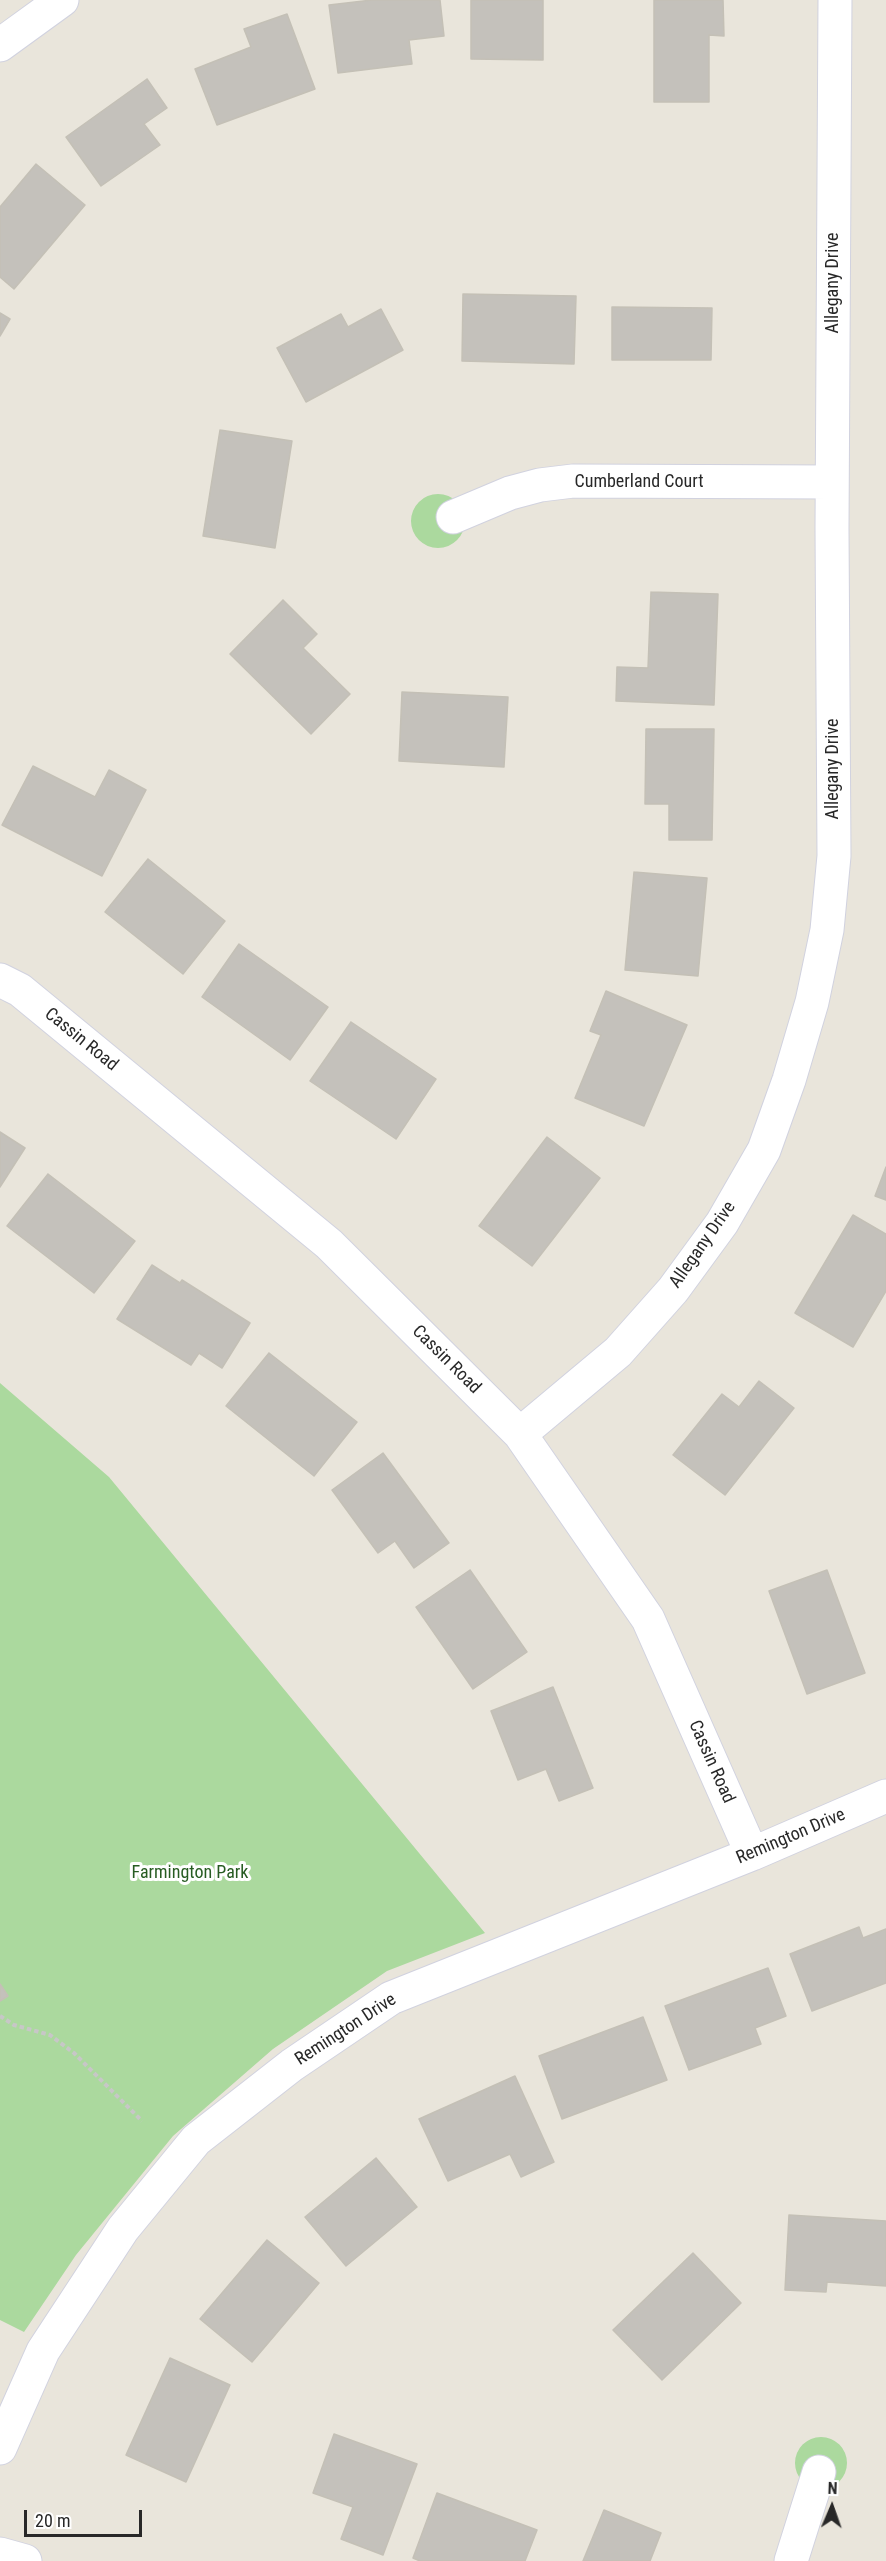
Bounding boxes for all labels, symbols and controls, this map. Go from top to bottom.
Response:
street label: Allegany Drive [822,233,844,333]
street label: Cumberland Court [575,471,703,493]
street label: Allegany Drive [822,719,844,819]
street label: Cassin Road [40,1004,122,1076]
street label: Allegany Drive [665,1198,741,1292]
street label: Cassin Road [407,1321,485,1399]
street label: Cassin Road [683,1717,739,1807]
street label: Remington Drive [733,1804,849,1870]
park label: Farmington Park [132,1862,248,1884]
street label: Remington Drive [291,1989,401,2071]
north arrow [802,2477,862,2537]
text: N [827,2479,838,2498]
scale bar [27,2498,146,2536]
text: 20 m [35,2510,70,2531]

